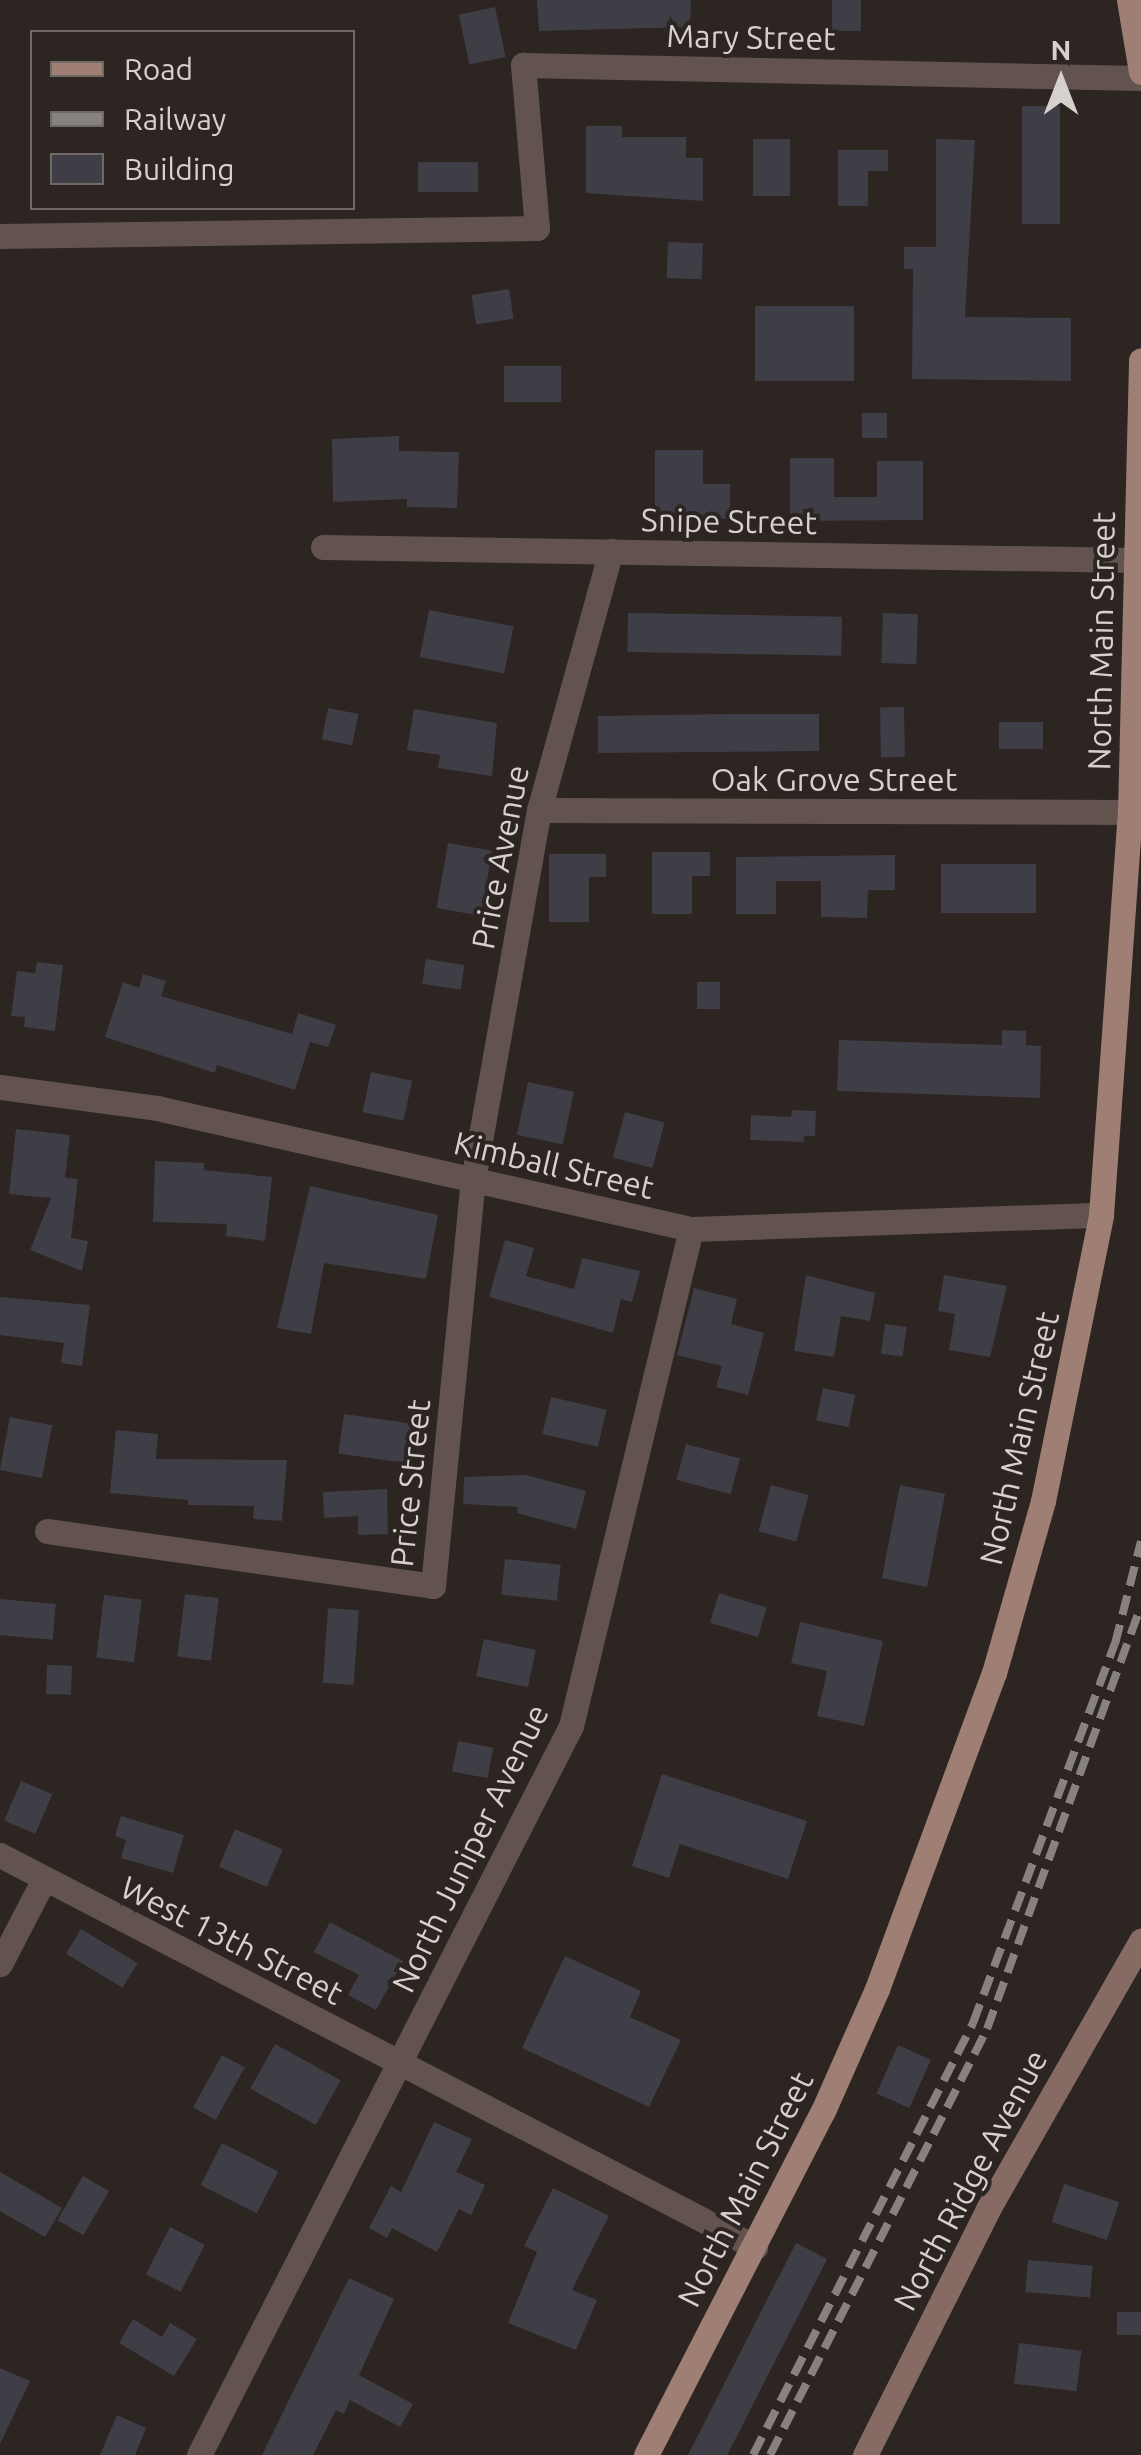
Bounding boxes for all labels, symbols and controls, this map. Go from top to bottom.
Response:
street label: Mary Street [666,16,836,58]
legend [30,30,355,210]
north arrow [1011,30,1111,130]
text: N [1051,34,1071,65]
text: Road [124,52,193,86]
text: Railway [124,102,226,136]
text: Building [124,152,235,186]
street label: Snipe Street [641,500,817,542]
street label: North Main Street [1080,511,1122,771]
street label: Oak Grove Street [711,760,957,798]
street label: Price Avenue [463,762,537,952]
street label: Kimball Street [450,1123,658,1207]
street label: North Main Street [971,1308,1067,1568]
street label: Price Street [382,1397,438,1569]
street label: North Juniper Avenue [384,1698,556,1998]
street label: West 13th Street [114,1867,350,2013]
street label: North Ridge Avenue [885,2043,1055,2317]
street label: North Main Street [669,2065,821,2313]

